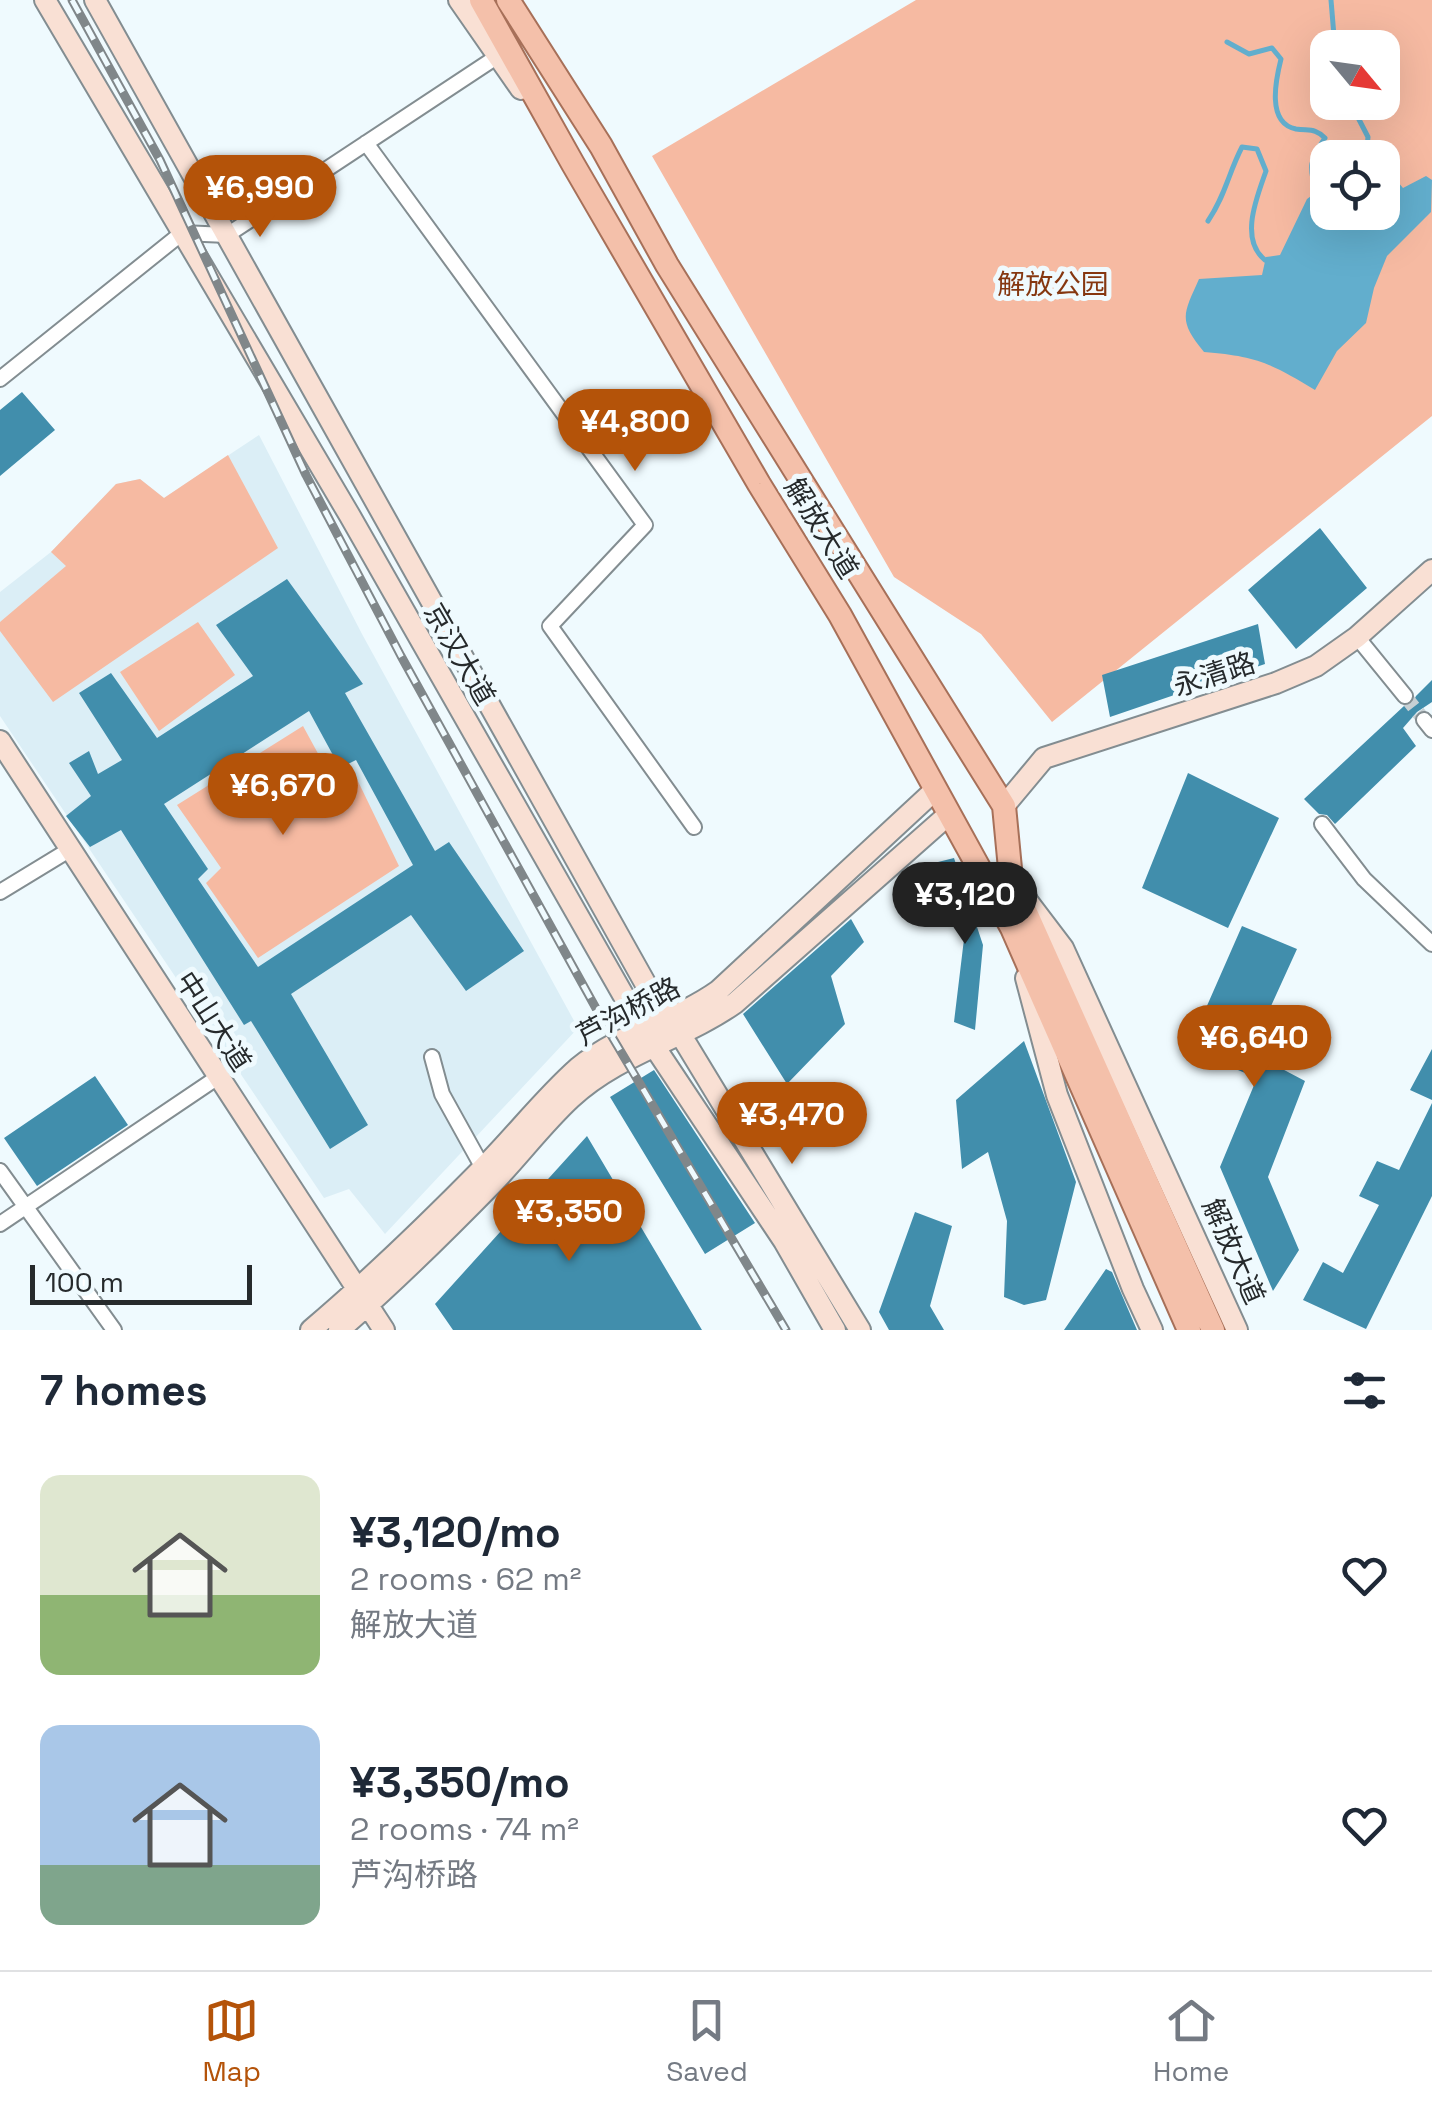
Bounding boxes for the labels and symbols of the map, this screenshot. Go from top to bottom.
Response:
north arrow [1310,30,1400,120]
pin: ¥6,990 [179,155,341,240]
park label: 解放公园 [997,266,1109,302]
pin: ¥4,800 [554,389,716,474]
street label: 解放大道 [777,471,867,585]
street label: 京汉大道 [416,596,504,712]
street label: 永清路 [1168,644,1260,704]
pin: ¥6,670 [202,753,364,838]
pin: ¥3,120 [884,862,1046,947]
street label: 中山大道 [168,964,260,1078]
street label: 芦沟桥路 [570,969,686,1053]
pin: ¥6,640 [1173,1005,1335,1090]
pin: ¥3,470 [711,1082,873,1167]
pin: ¥3,350 [488,1179,650,1264]
street label: 解放大道 [1195,1193,1273,1309]
scale bar [30,1260,252,1304]

